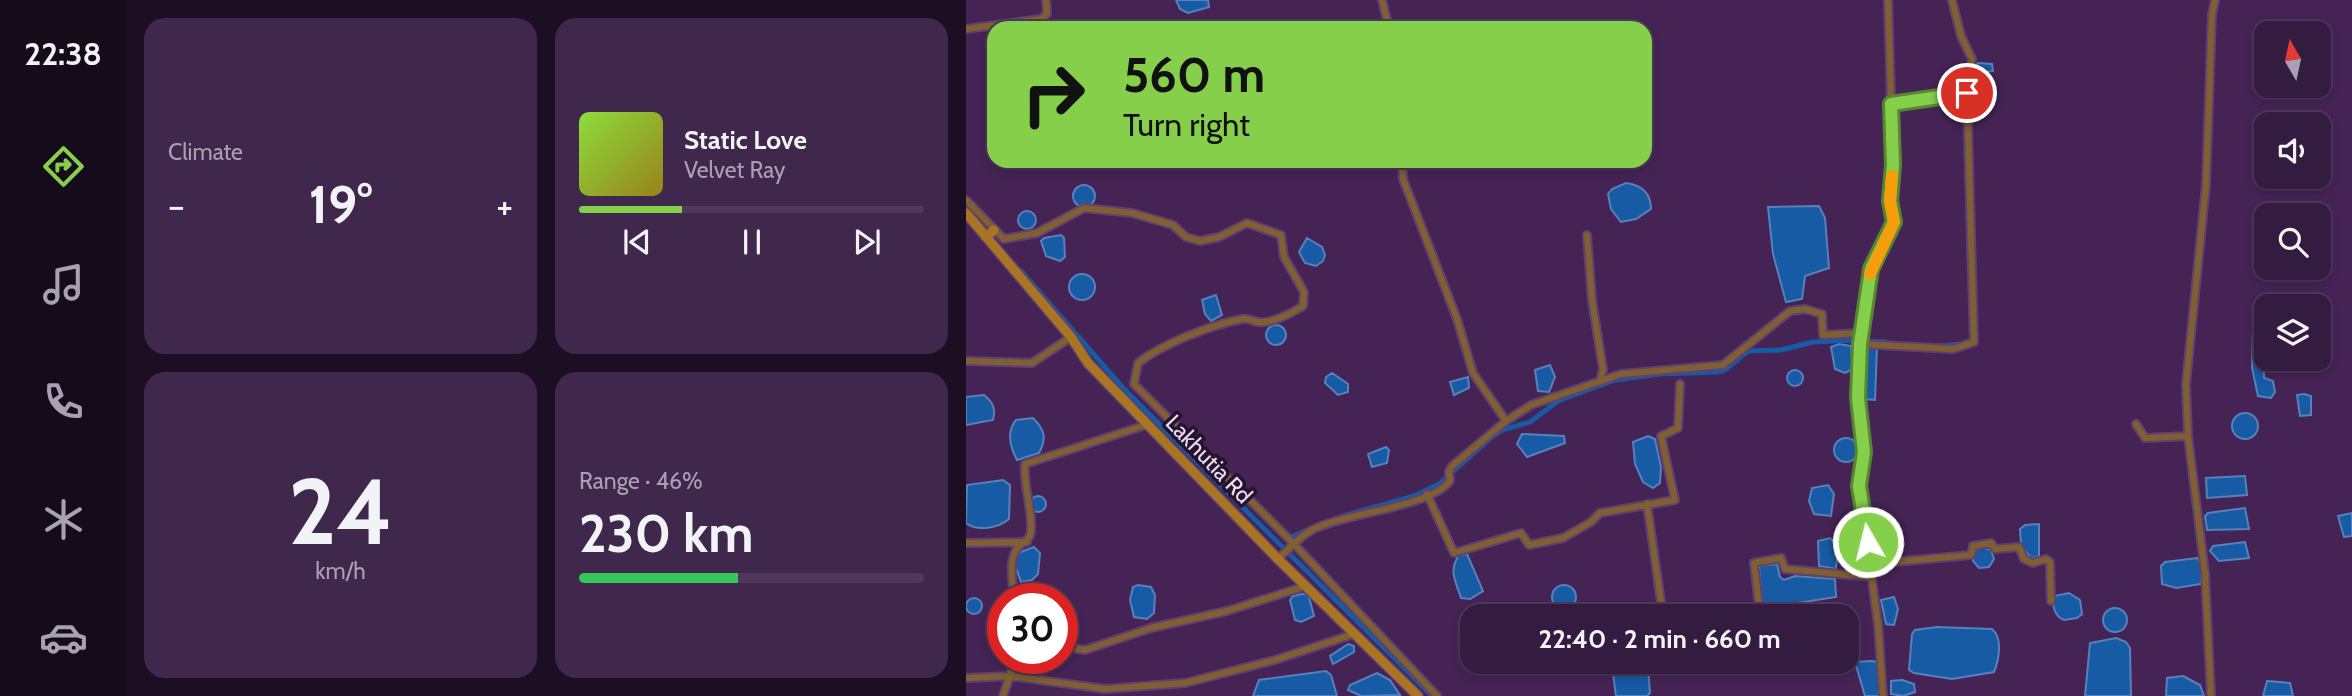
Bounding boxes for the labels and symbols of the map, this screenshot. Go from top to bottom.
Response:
north arrow [2254,21,2331,98]
pin [1937,63,1997,123]
street label: Lakhutia Rd [1160,409,1258,509]
position arrow [1831,505,1905,579]
speed limit sign: 30 [987,583,1078,674]

